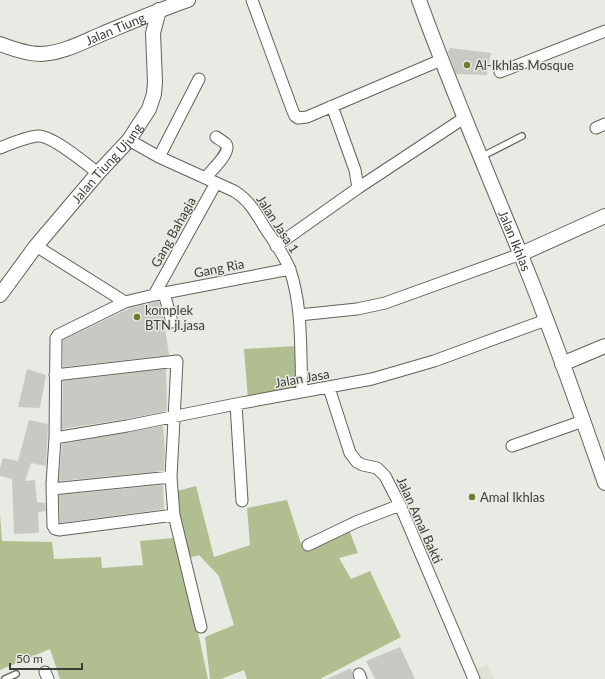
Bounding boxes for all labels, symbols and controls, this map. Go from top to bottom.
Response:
street label: Jalan Tiung [83,9,148,48]
place label: Al-Ikhlas Mosque [475,57,574,73]
marker: Al-Ikhlas Mosque [462,60,472,70]
street label: Jalan Tiung Ujung [68,120,146,206]
street label: Jalan Jasa 1 [253,192,303,256]
street label: Gang Bahagia [147,194,199,270]
street label: Jalan Ikhlas [495,208,535,274]
street label: Gang Ria [192,255,246,281]
place label: komplek BTN jl.jasa [145,302,205,333]
marker: komplek BTN jl.jasa [132,312,142,322]
street label: Jalan Jasa [273,365,331,391]
street label: Jalan Amal Bakti [394,474,446,566]
place label: Amal Ikhlas [480,489,545,505]
marker: Amal Ikhlas [467,492,477,502]
scale bar [10,645,82,671]
text: 50 m [16,651,43,666]

